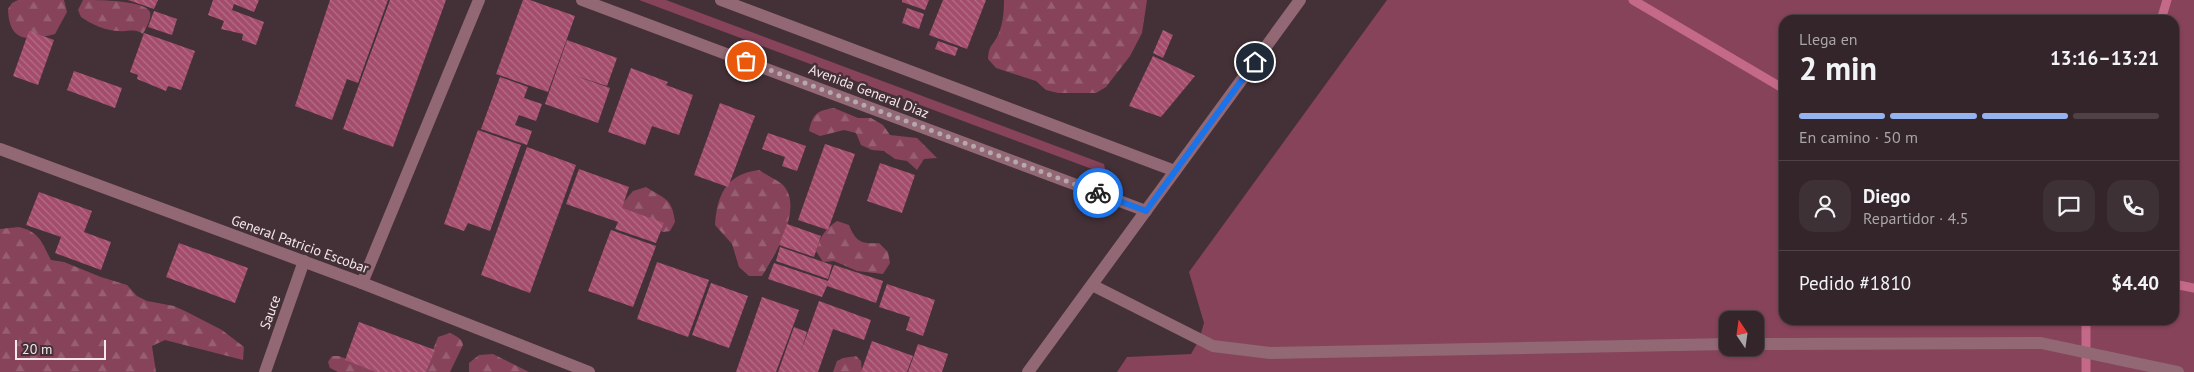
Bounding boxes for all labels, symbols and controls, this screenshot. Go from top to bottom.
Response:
text: Llega en [1799,29,1858,49]
pin [725,40,767,82]
pin [1234,41,1276,83]
text: 13:16–13:21 [2050,46,2159,70]
icon: bag [732,47,760,75]
text: 2 min [1799,47,1877,89]
icon: home [1241,48,1269,76]
street label: Avenida General Diaz [806,60,932,122]
text: En camino · 50 m [1799,127,1918,147]
courier [1073,168,1123,218]
icon: bike [1084,179,1112,207]
button: person [1799,180,1851,232]
button: chat [2043,180,2095,232]
button: phone [2107,180,2159,232]
text: Diego [1863,184,1910,208]
text: Repartidor · 4.5 [1863,208,1968,228]
street label: General Patricio Escobar [229,211,371,277]
text: Pedido #1810 [1799,271,1911,295]
text: $4.40 [2111,271,2159,295]
street label: Sauce [256,292,284,332]
north arrow [1719,311,1764,356]
map controls [1719,311,1764,356]
scale bar [15,337,106,360]
text: 20 m [22,340,52,358]

